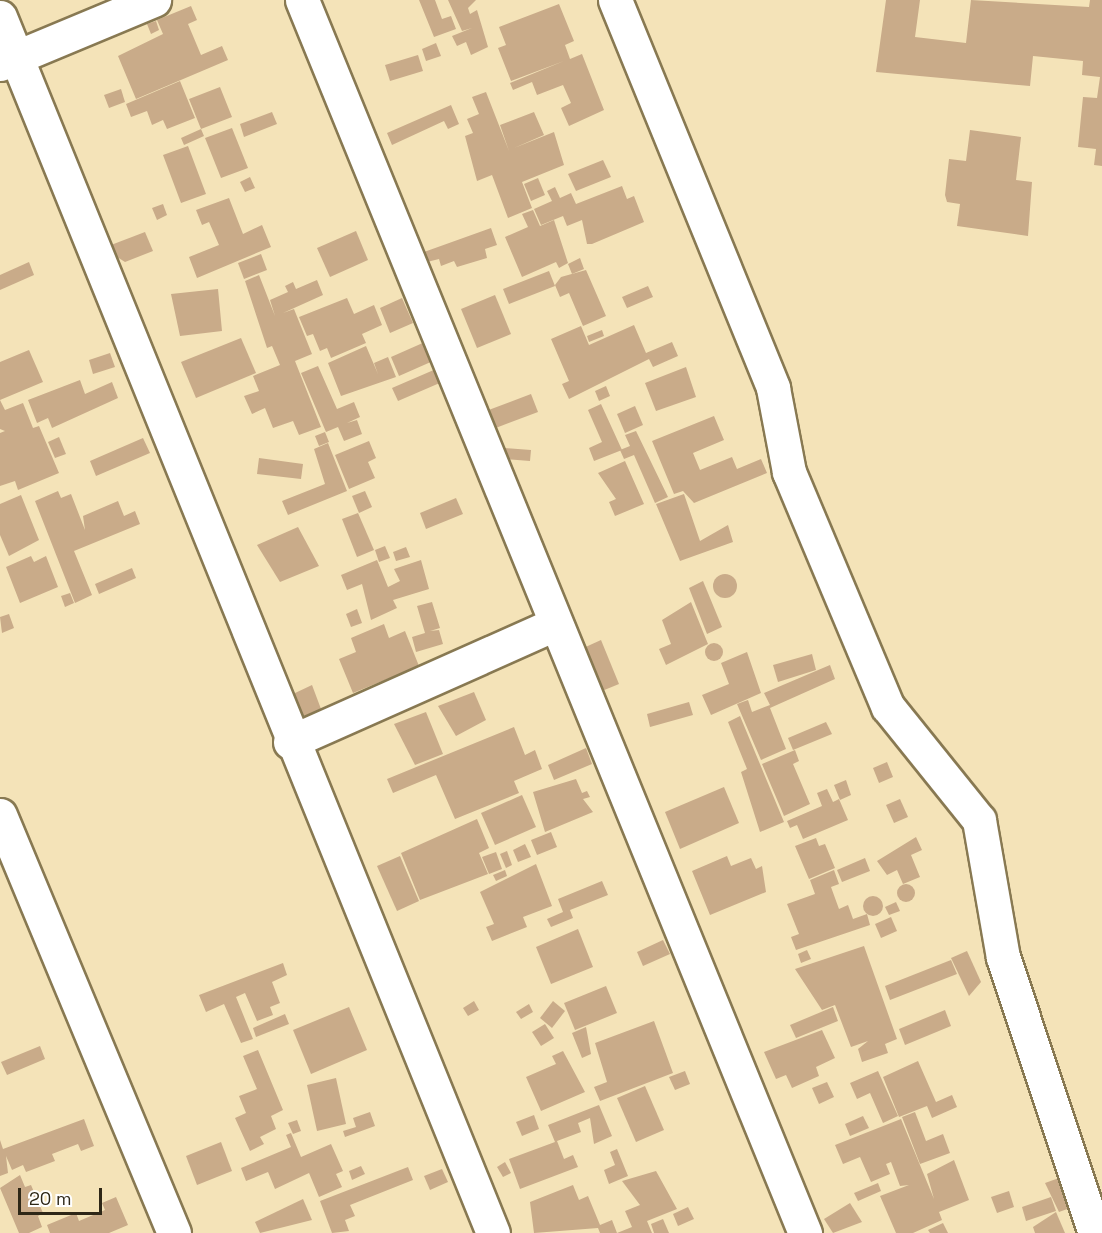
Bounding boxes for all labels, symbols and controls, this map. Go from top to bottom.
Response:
scale bar [21,1176,105,1214]
text: 20 m [29,1187,72,1210]

